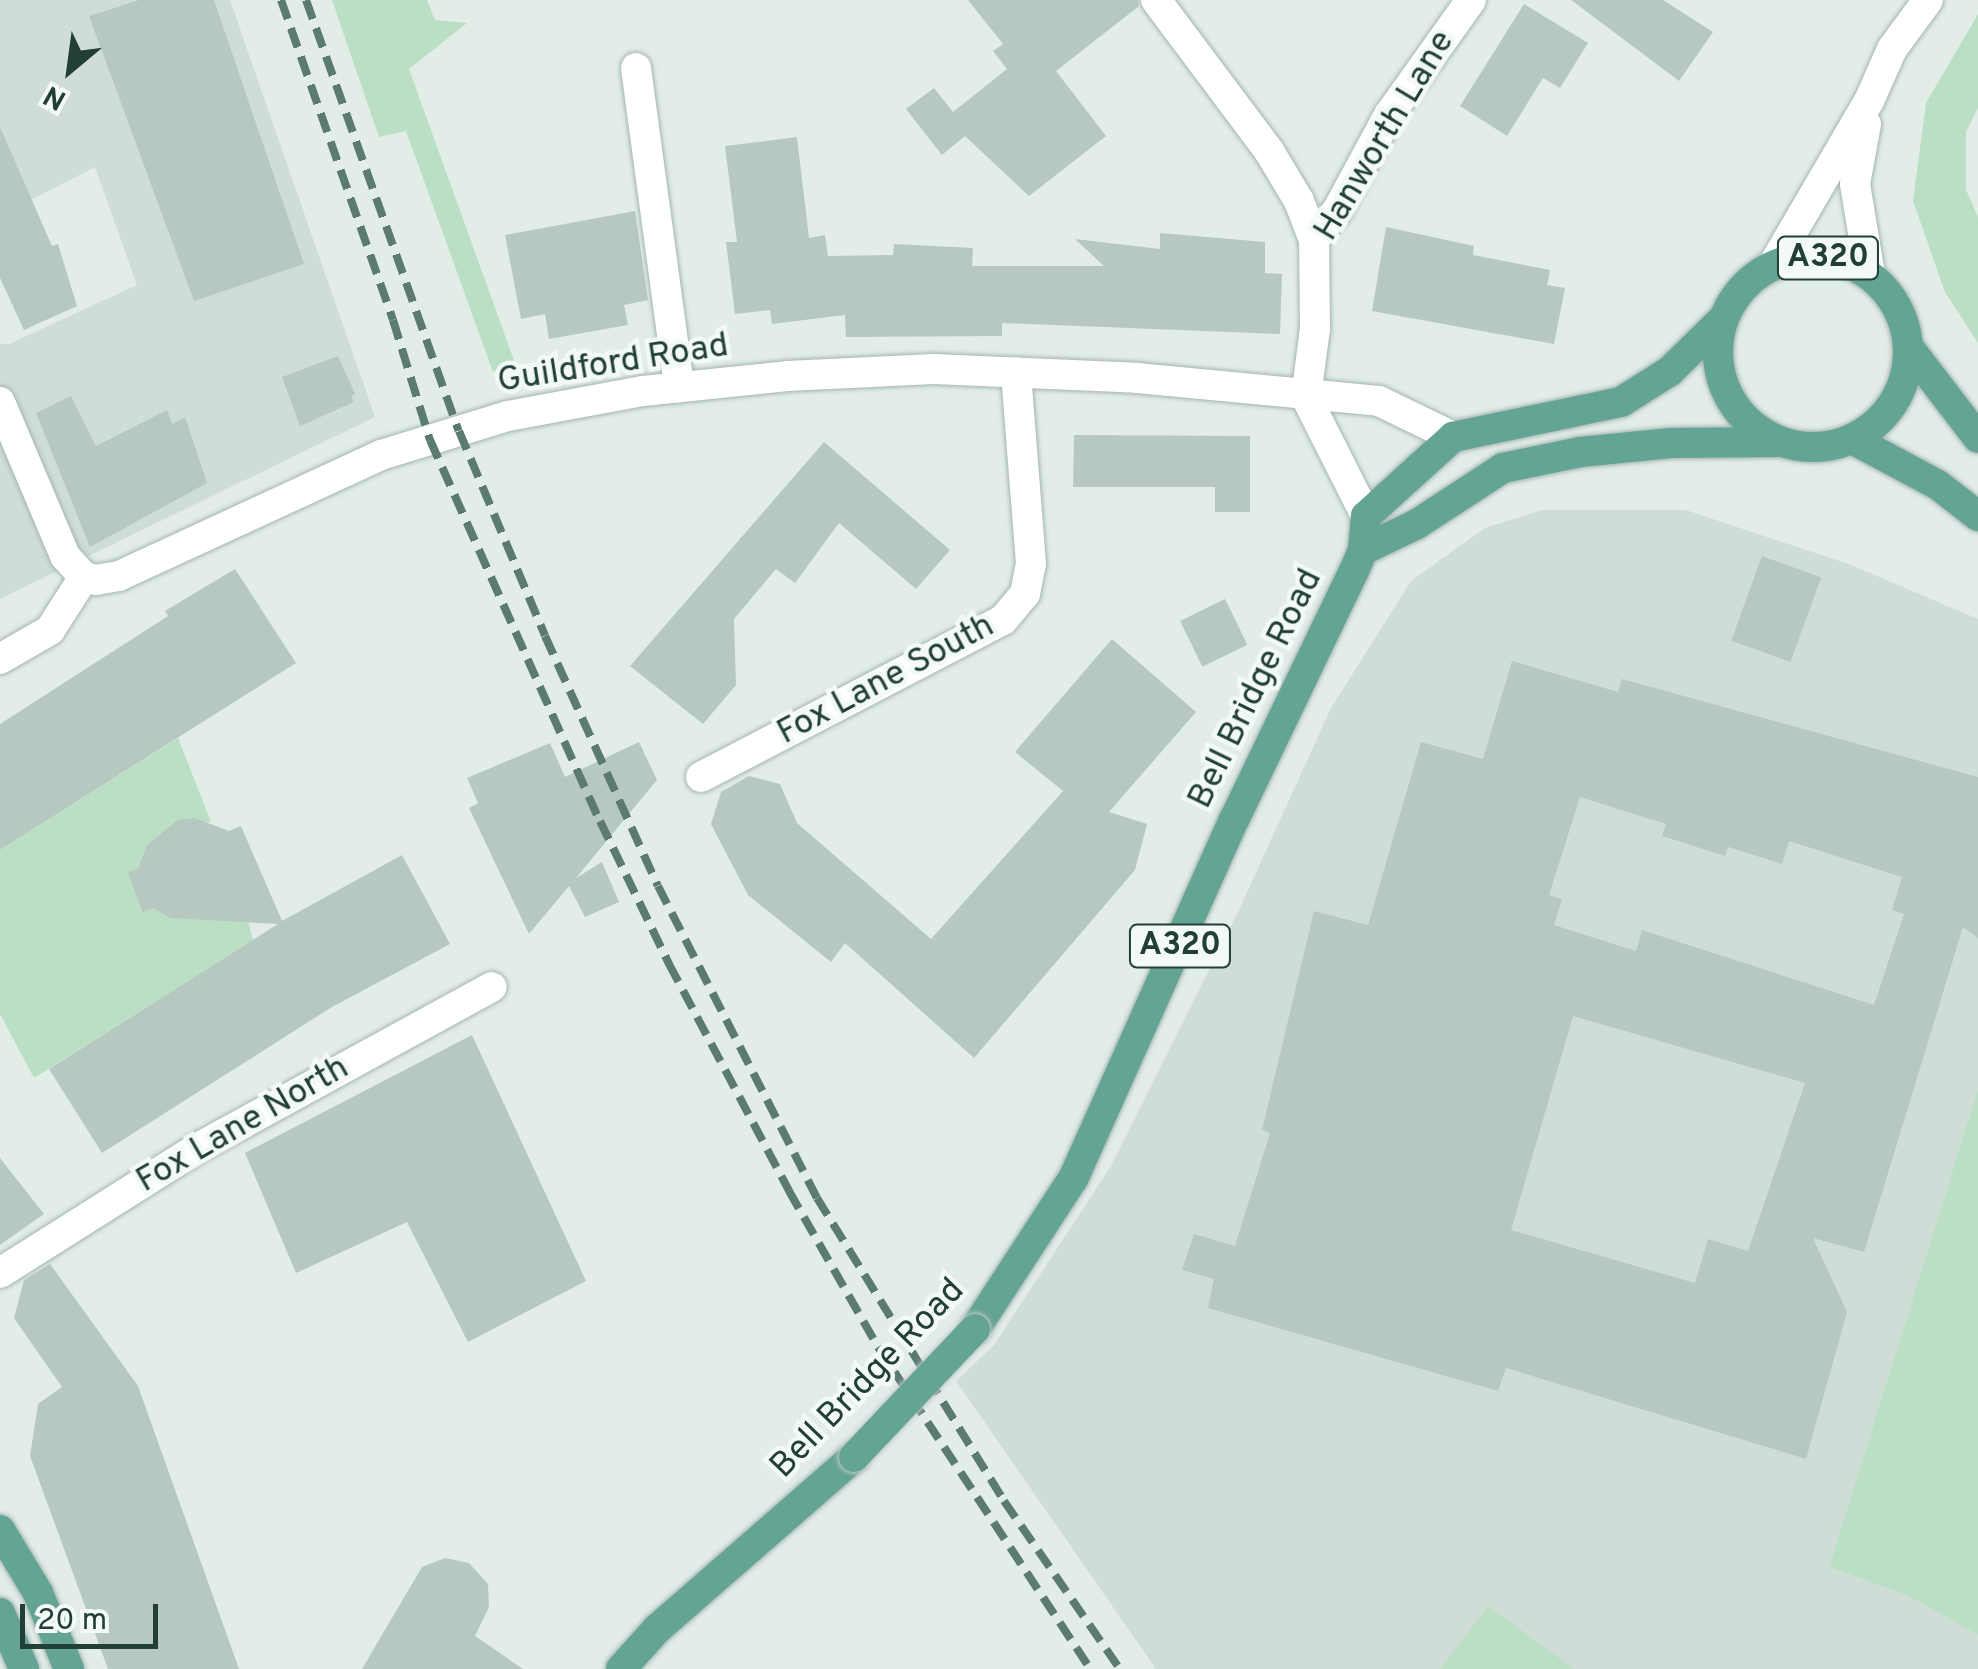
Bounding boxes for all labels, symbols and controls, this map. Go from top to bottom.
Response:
north arrow [20,20,120,120]
street label: Hanworth Lane [1306,23,1464,249]
text: N [38,76,73,117]
road number: A320 [1776,231,1880,285]
street label: Guildford Road [494,325,732,403]
street label: Bell Bridge Road [1180,562,1332,816]
street label: Fox Lane South [770,605,1002,755]
road number: A320 [1128,919,1232,973]
street label: Fox Lane North [129,1047,357,1203]
street label: Bell Bridge Road [762,1270,974,1488]
scale bar [25,1584,162,1646]
text: 20 m [37,1603,107,1640]

